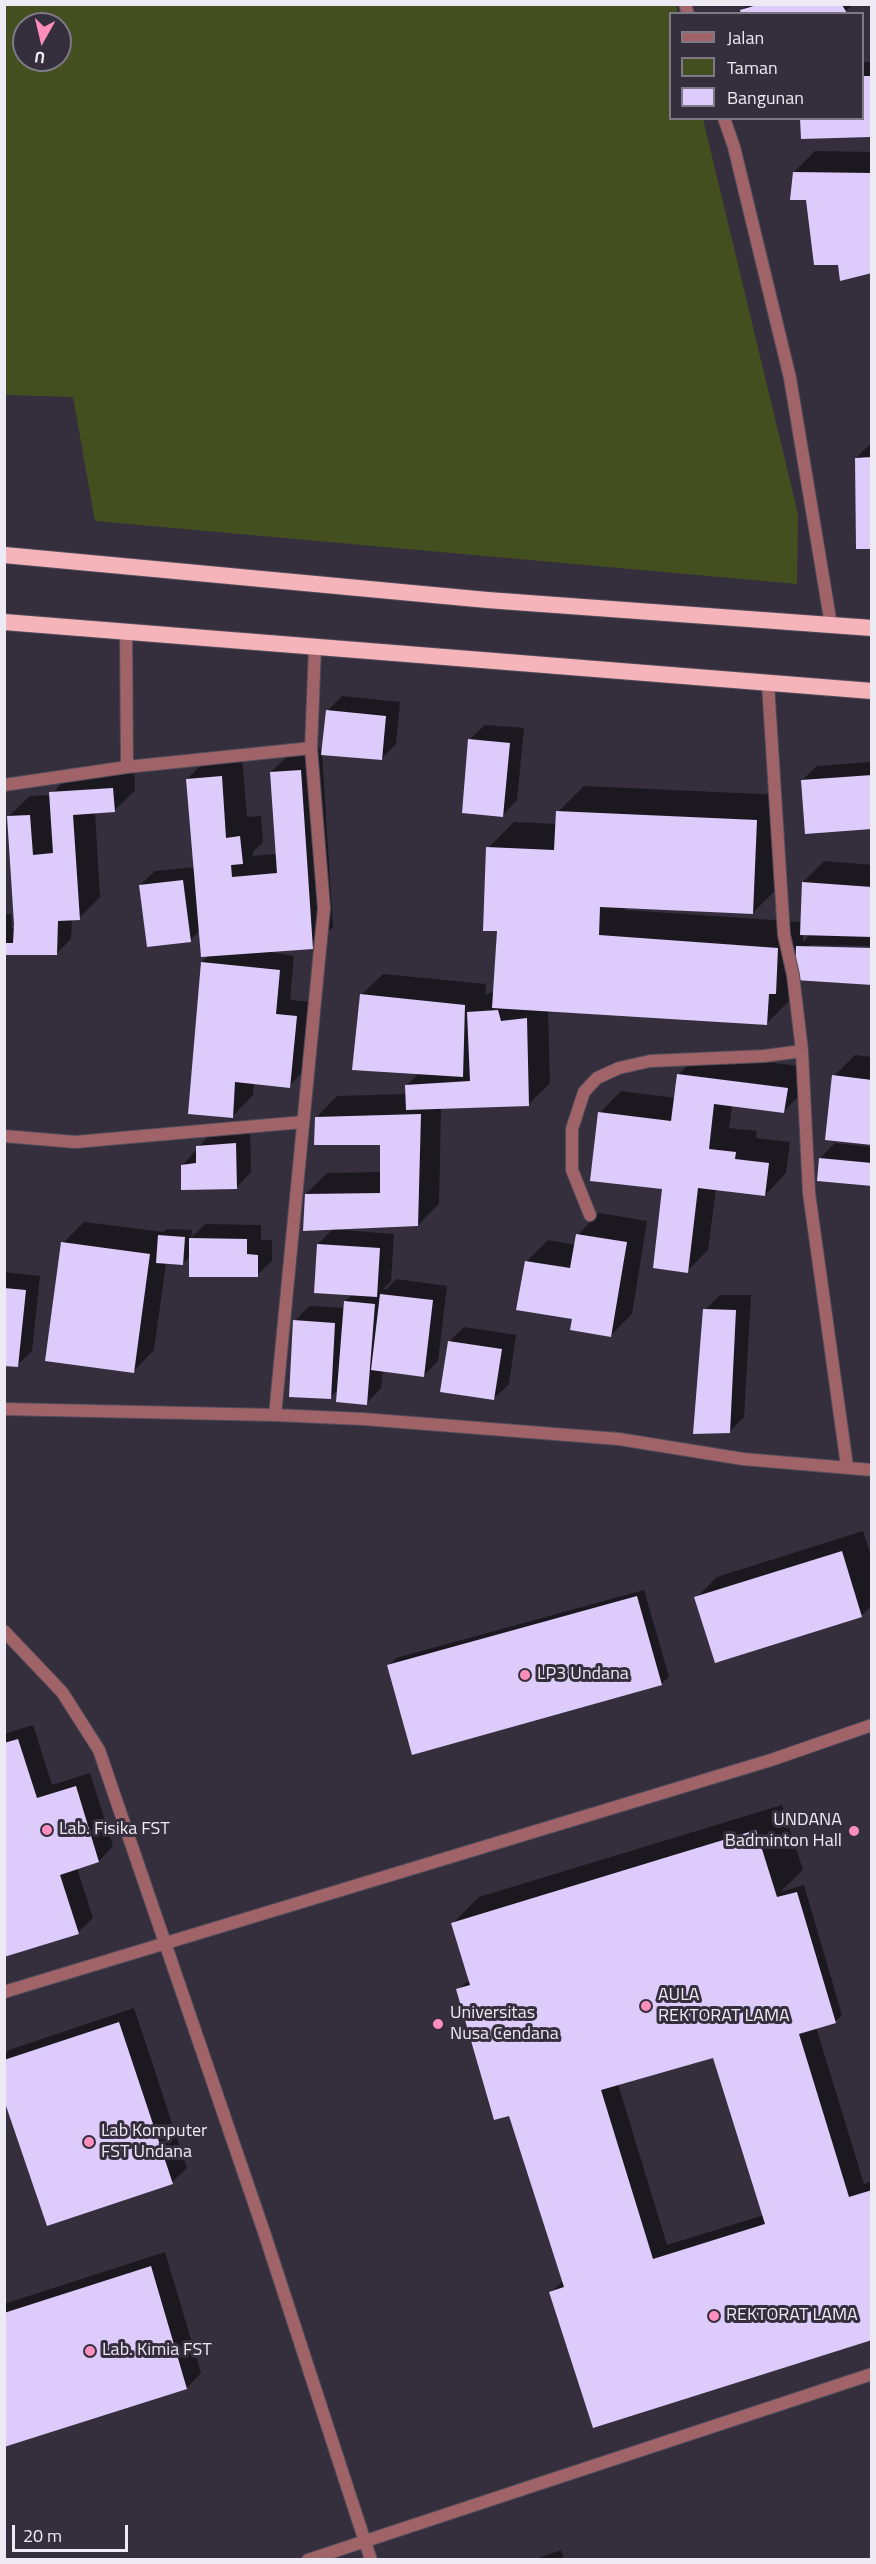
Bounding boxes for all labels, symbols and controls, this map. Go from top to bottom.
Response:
north arrow [12,12,72,72]
legend [669,12,864,120]
text: Jalan [727,24,764,51]
text: U [33,45,47,70]
text: Taman [727,54,778,81]
text: Bangunan [727,84,804,111]
place label: LP3 Undana [537,1664,629,1686]
marker: LP3 Undana [518,1668,532,1682]
place label: UNDANA Badminton Hall [725,1810,842,1852]
place label: Lab. Fisika FST [59,1819,170,1841]
marker: Lab. Fisika FST [40,1823,54,1837]
marker: UNDANA Badminton Hall [847,1824,861,1838]
place label: AULA REKTORAT LAMA [658,1985,790,2028]
marker: AULA REKTORAT LAMA [639,1999,653,2013]
place label: Universitas Nusa Cendana [450,2003,559,2046]
marker: Universitas Nusa Cendana [431,2017,445,2031]
place label: Lab Komputer FST Undana [101,2121,207,2164]
marker: Lab Komputer FST Undana [82,2135,96,2149]
place label: REKTORAT LAMA [726,2305,858,2327]
marker: REKTORAT LAMA [707,2309,721,2323]
place label: Lab. Kimia FST [102,2340,212,2362]
marker: Lab. Kimia FST [83,2344,97,2358]
scale bar [15,2513,130,2551]
text: 20 m [23,2522,62,2549]

